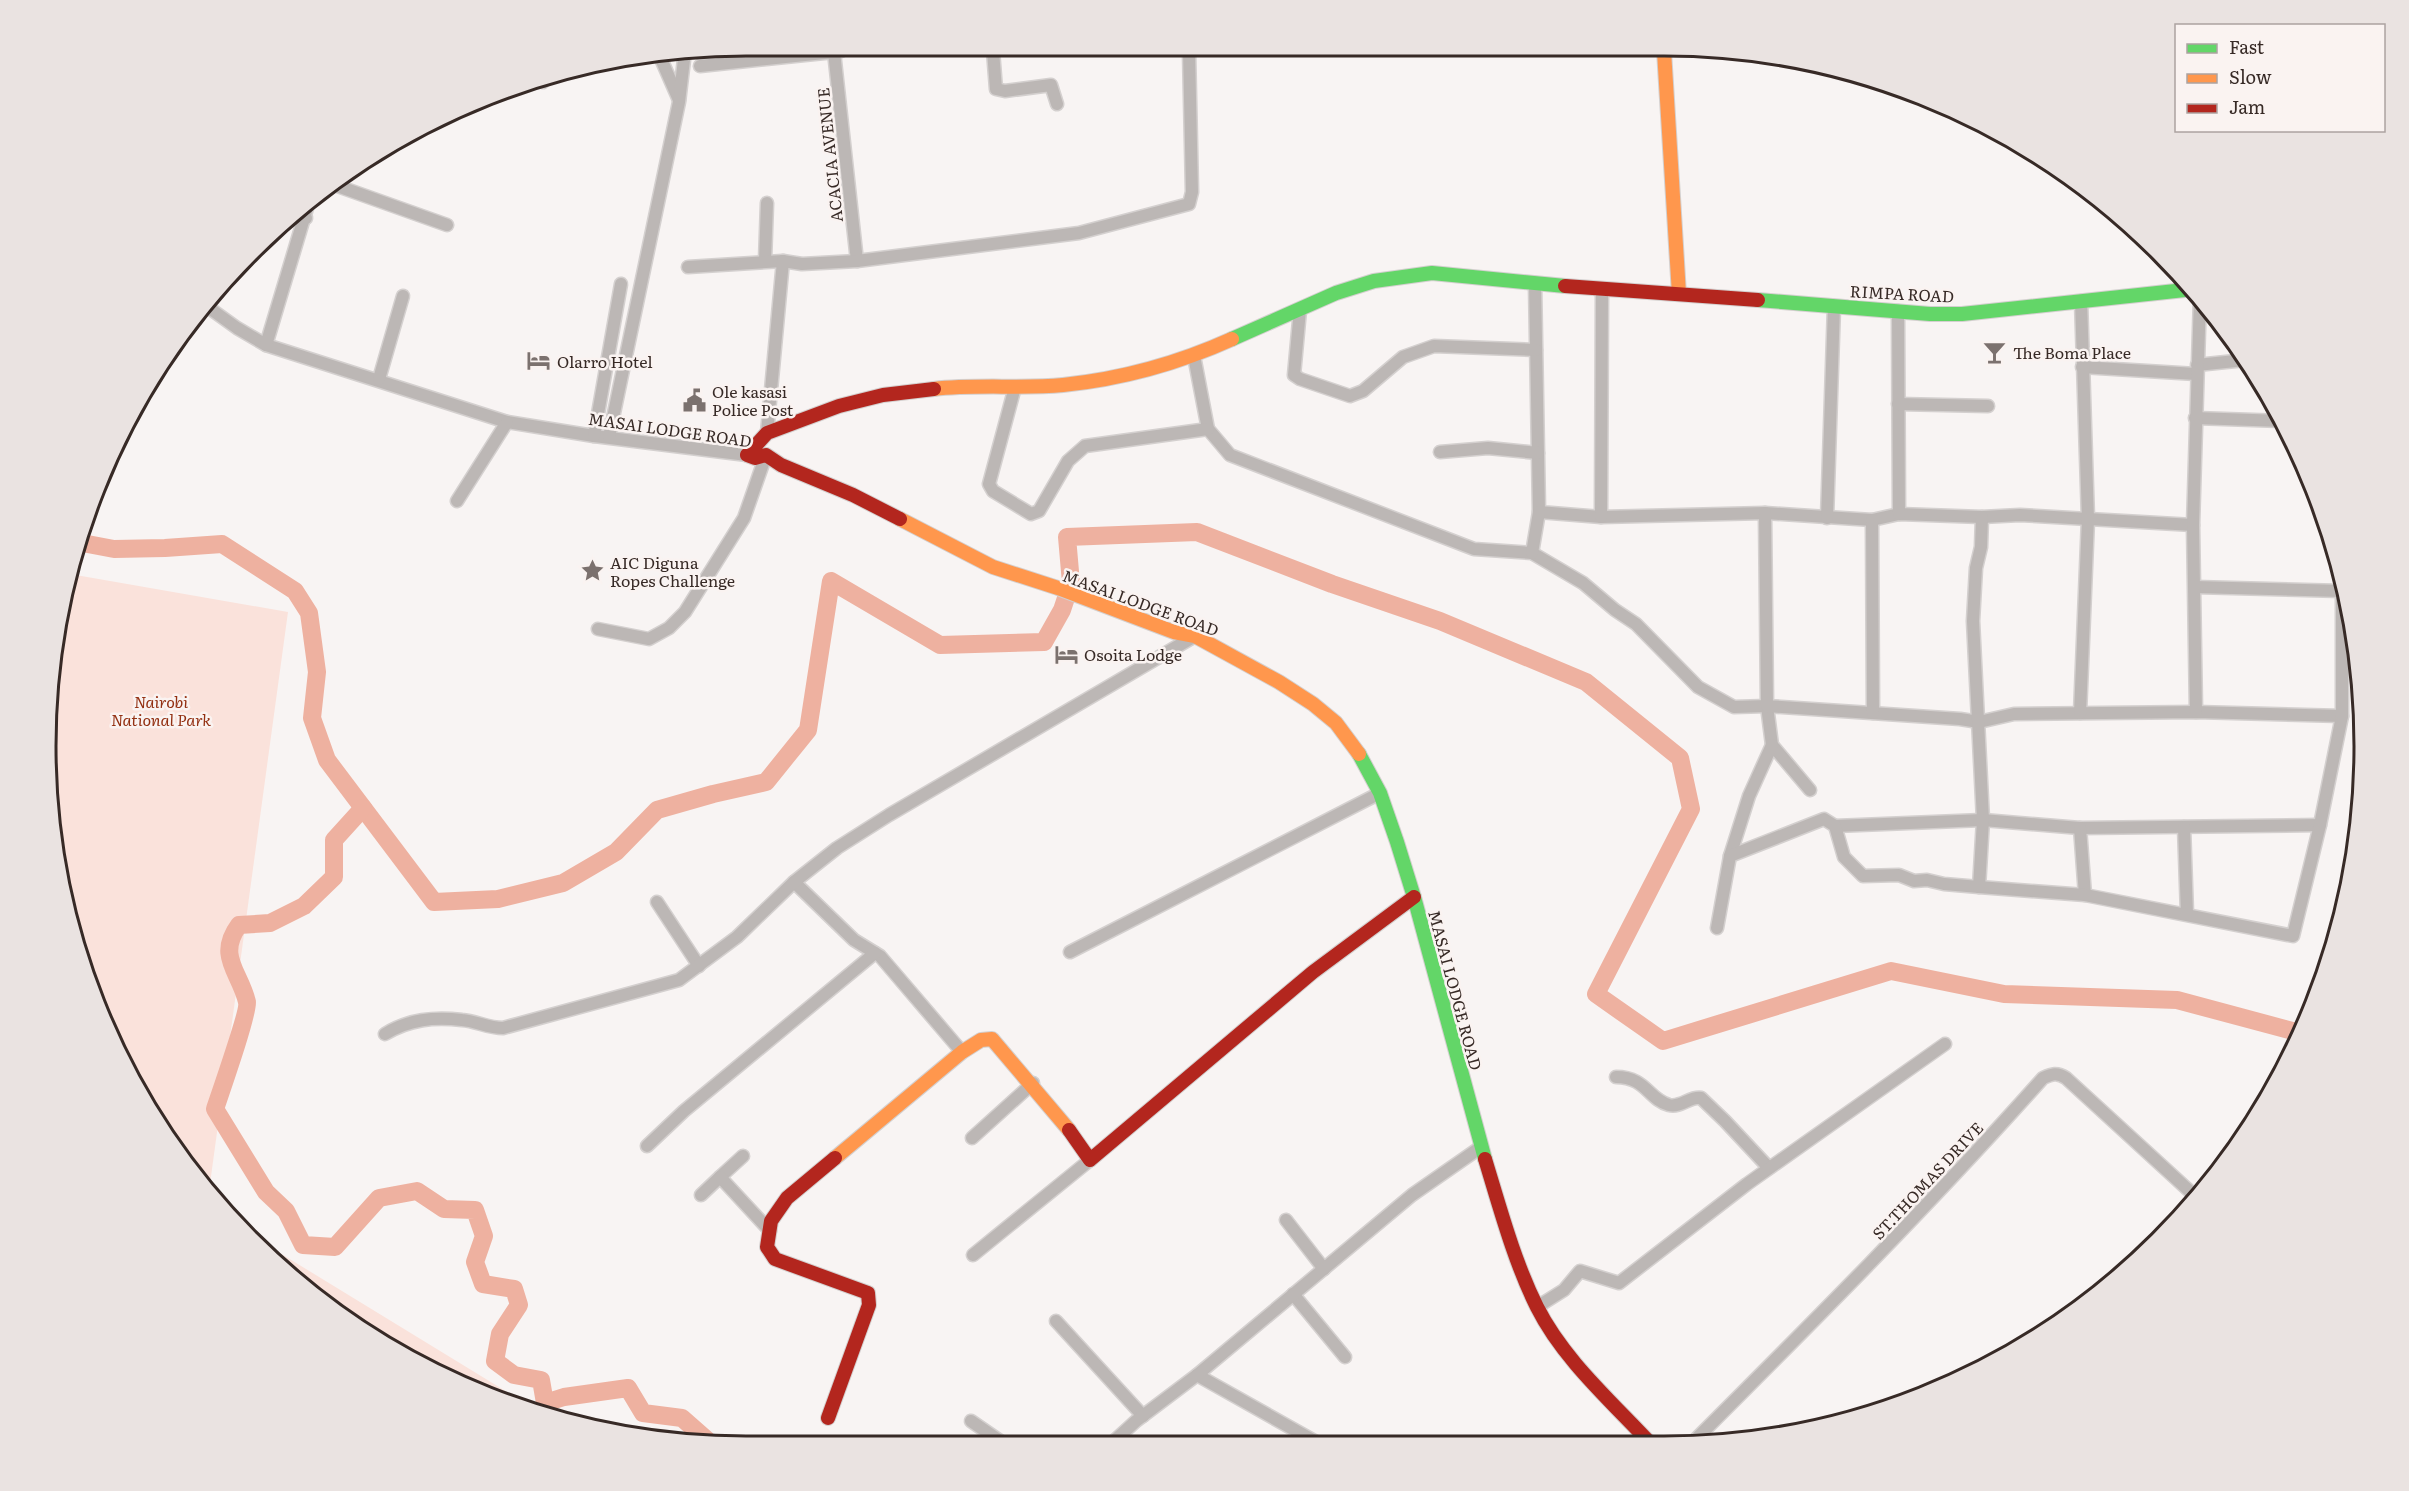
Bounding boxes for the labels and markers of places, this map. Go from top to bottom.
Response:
bar icon: The Boma Place [1982,339,2008,365]
place label: The Boma Place [2013,340,2131,364]
hotel icon: Olarro Hotel [526,348,552,374]
place label: Olarro Hotel [557,349,653,373]
place label: Ole kasasi Police Post [712,379,794,421]
public building icon: Ole kasasi Police Post [681,387,707,413]
place label: AIC Diguna Ropes Challenge [610,550,735,592]
place icon: AIC Diguna Ropes Challenge [579,558,605,584]
hotel icon: Osoita Lodge [1053,641,1079,667]
place label: Osoita Lodge [1084,642,1182,666]

